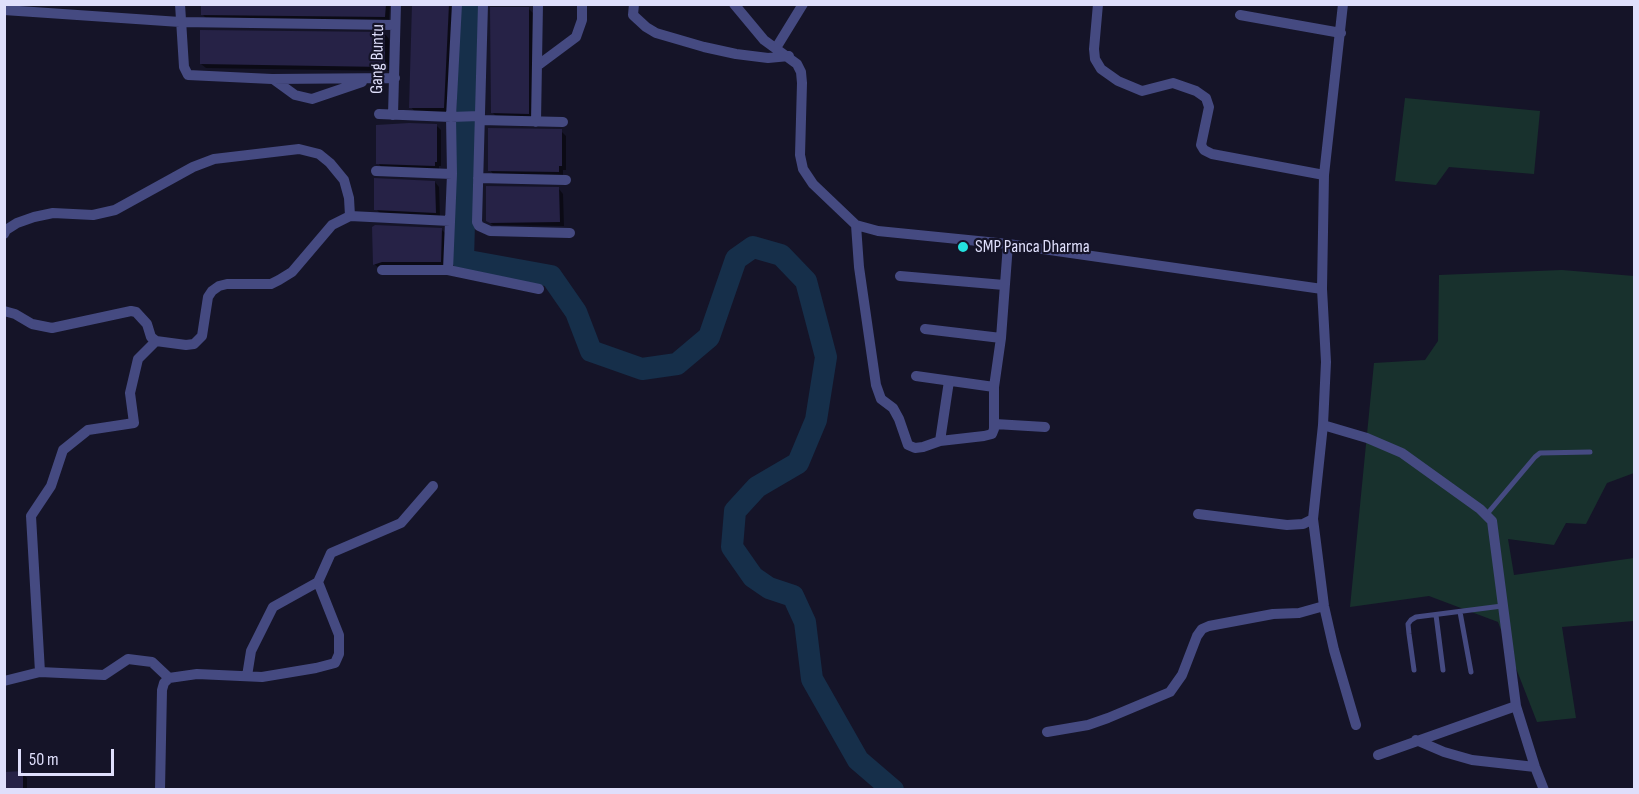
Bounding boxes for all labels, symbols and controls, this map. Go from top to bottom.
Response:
street label: Gang Buntu [367,24,389,94]
place label: SMP Panca Dharma [975,236,1090,258]
marker: SMP Panca Dharma [956,240,970,254]
scale bar [21,737,117,775]
text: 50 m [29,749,59,770]

